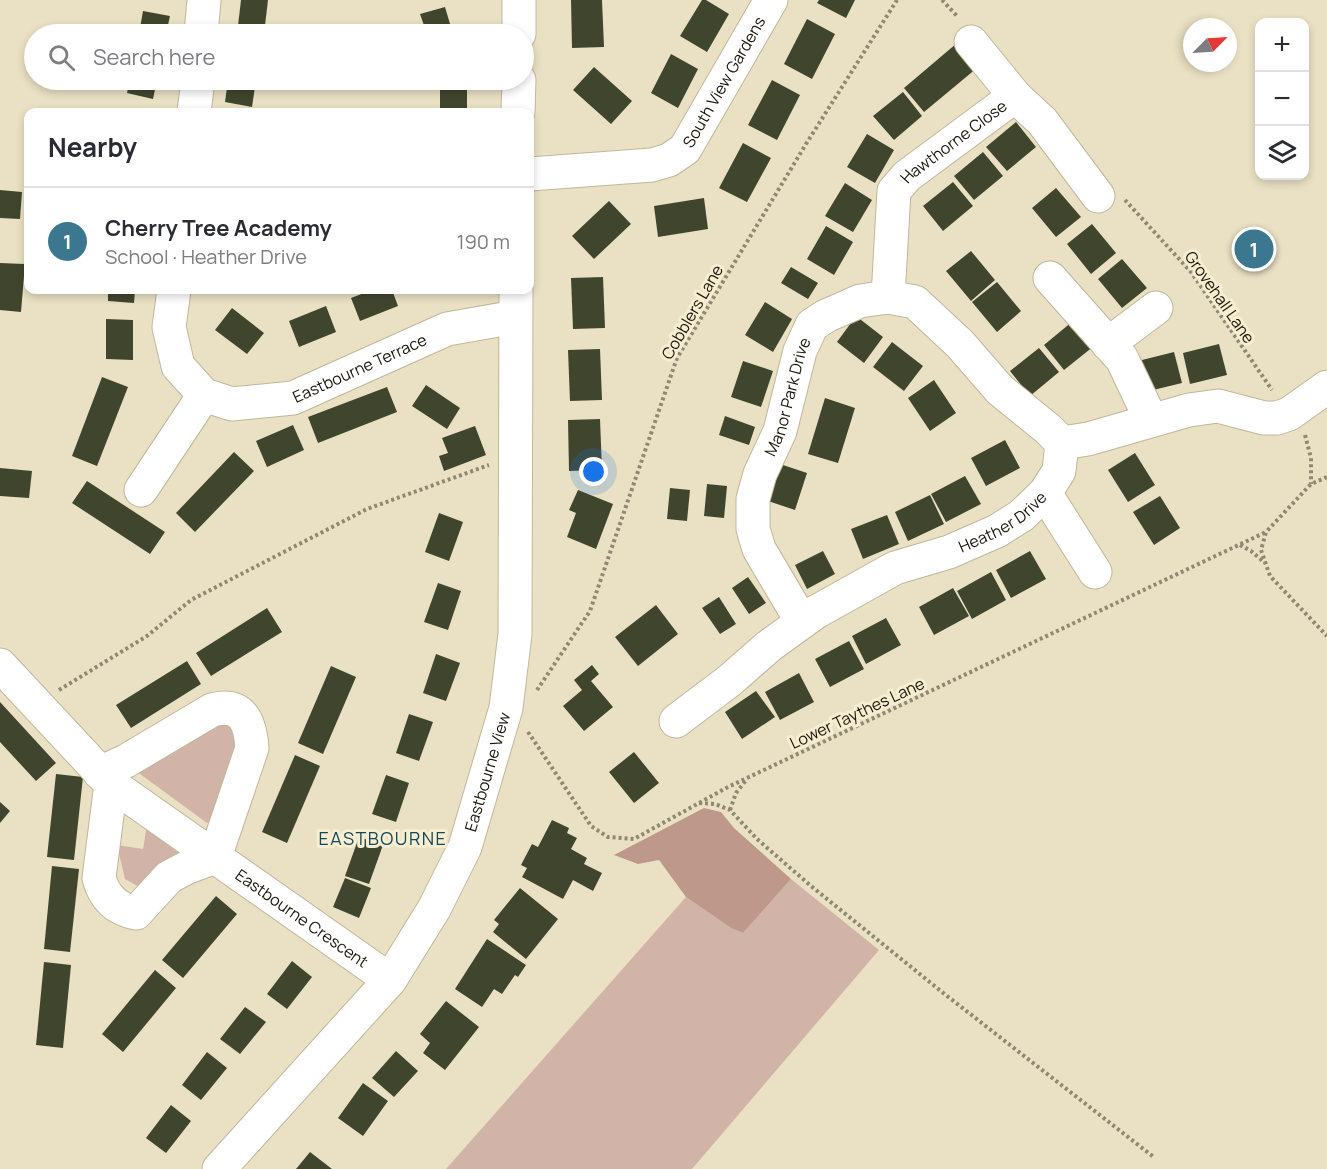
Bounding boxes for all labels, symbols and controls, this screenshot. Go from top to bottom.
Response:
street label: South View Gardens [677,12,770,151]
north arrow [1183,18,1237,72]
map controls [1255,18,1309,180]
button: + [1255,18,1309,72]
search box [24,24,534,90]
icon: search [45,41,78,74]
text: Search here [93,42,215,72]
button: − [1255,72,1309,126]
street label: Hawthorne Close [895,95,1011,188]
button: layers [1255,126,1309,180]
text: Nearby [48,129,137,165]
text: Cherry Tree Academy [105,213,332,243]
pin: 1 [1234,226,1274,272]
text: 1 [63,228,72,255]
text: 190 m [457,228,510,255]
text: School · Heather Drive [105,243,307,270]
street label: Grovehall Lane [1180,246,1260,348]
street label: Cobblers Lane [656,261,728,363]
street label: Eastbourne Terrace [289,329,430,408]
street label: Manor Park Drive [759,334,816,460]
your location [579,457,608,486]
street label: Heather Drive [955,486,1051,558]
street label: Lower Taythes Lane [786,672,928,754]
street label: Eastbourne View [459,710,515,834]
district label: EASTBOURNE [319,826,447,850]
street label: Eastbourne Crescent [231,864,373,972]

